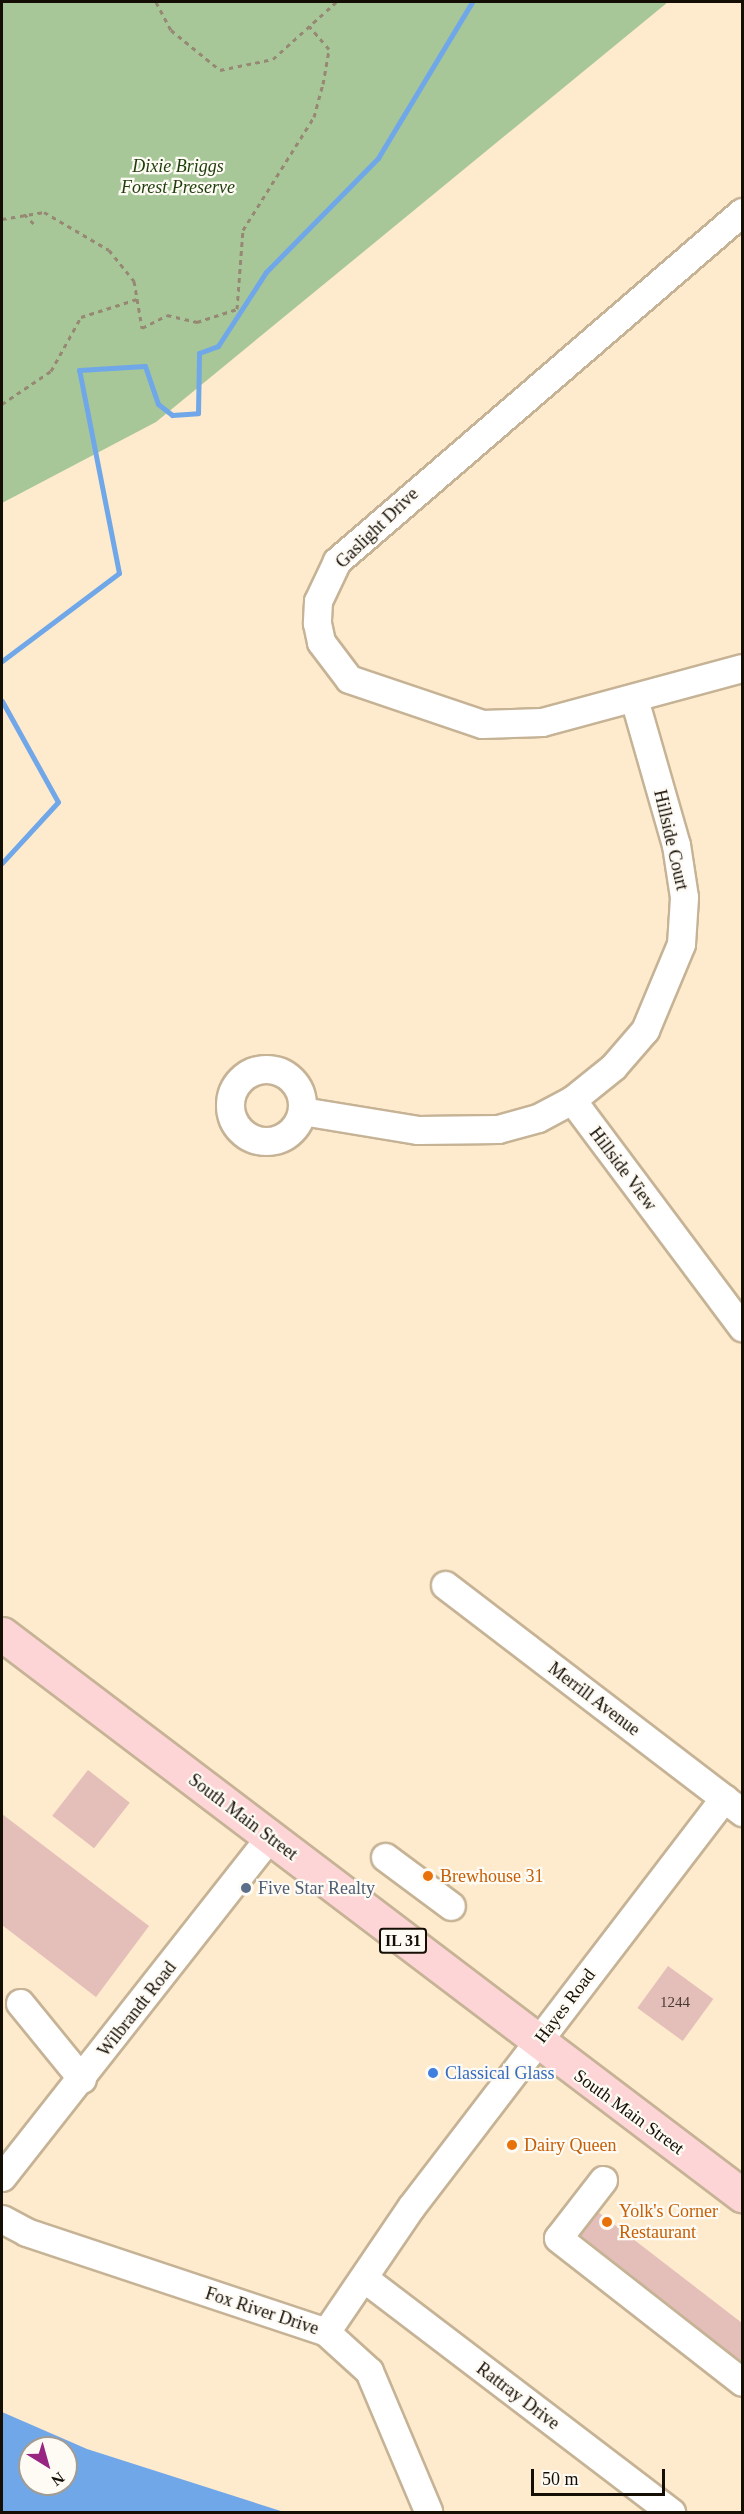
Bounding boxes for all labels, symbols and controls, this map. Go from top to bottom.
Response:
park label: Dixie Briggs Forest Preserve [121,156,235,198]
street label: Gaslight Drive [331,483,423,573]
street label: Hillside Court [649,788,693,892]
street label: Hillside View [584,1123,662,1215]
street label: Merrill Avenue [544,1657,644,1741]
street label: South Main Street [184,1769,302,1865]
place label: Brewhouse 31 [440,1865,543,1887]
marker: Brewhouse 31 [421,1869,435,1883]
place label: Five Star Realty [258,1877,375,1899]
marker: Five Star Realty [239,1881,253,1895]
road number: IL 31 [378,1928,428,1954]
street label: Wilbrandt Road [93,1957,181,2061]
street label: Hayes Road [530,1965,600,2047]
house number: 1244 [660,1994,690,2012]
place label: Classical Glass [445,2062,554,2084]
street label: South Main Street [570,2065,688,2159]
marker: Classical Glass [426,2066,440,2080]
place label: Dairy Queen [524,2134,616,2156]
marker: Dairy Queen [505,2138,519,2152]
place label: Yolk's Corner Restaurant [619,2201,718,2244]
marker: Yolk's Corner Restaurant [600,2215,614,2229]
street label: Fox River Drive [203,2282,321,2340]
street label: Rattray Drive [472,2358,564,2434]
north arrow [18,2436,78,2496]
scale bar [534,2457,668,2495]
text: N [48,2469,68,2489]
text: 50 m [542,2469,579,2489]

